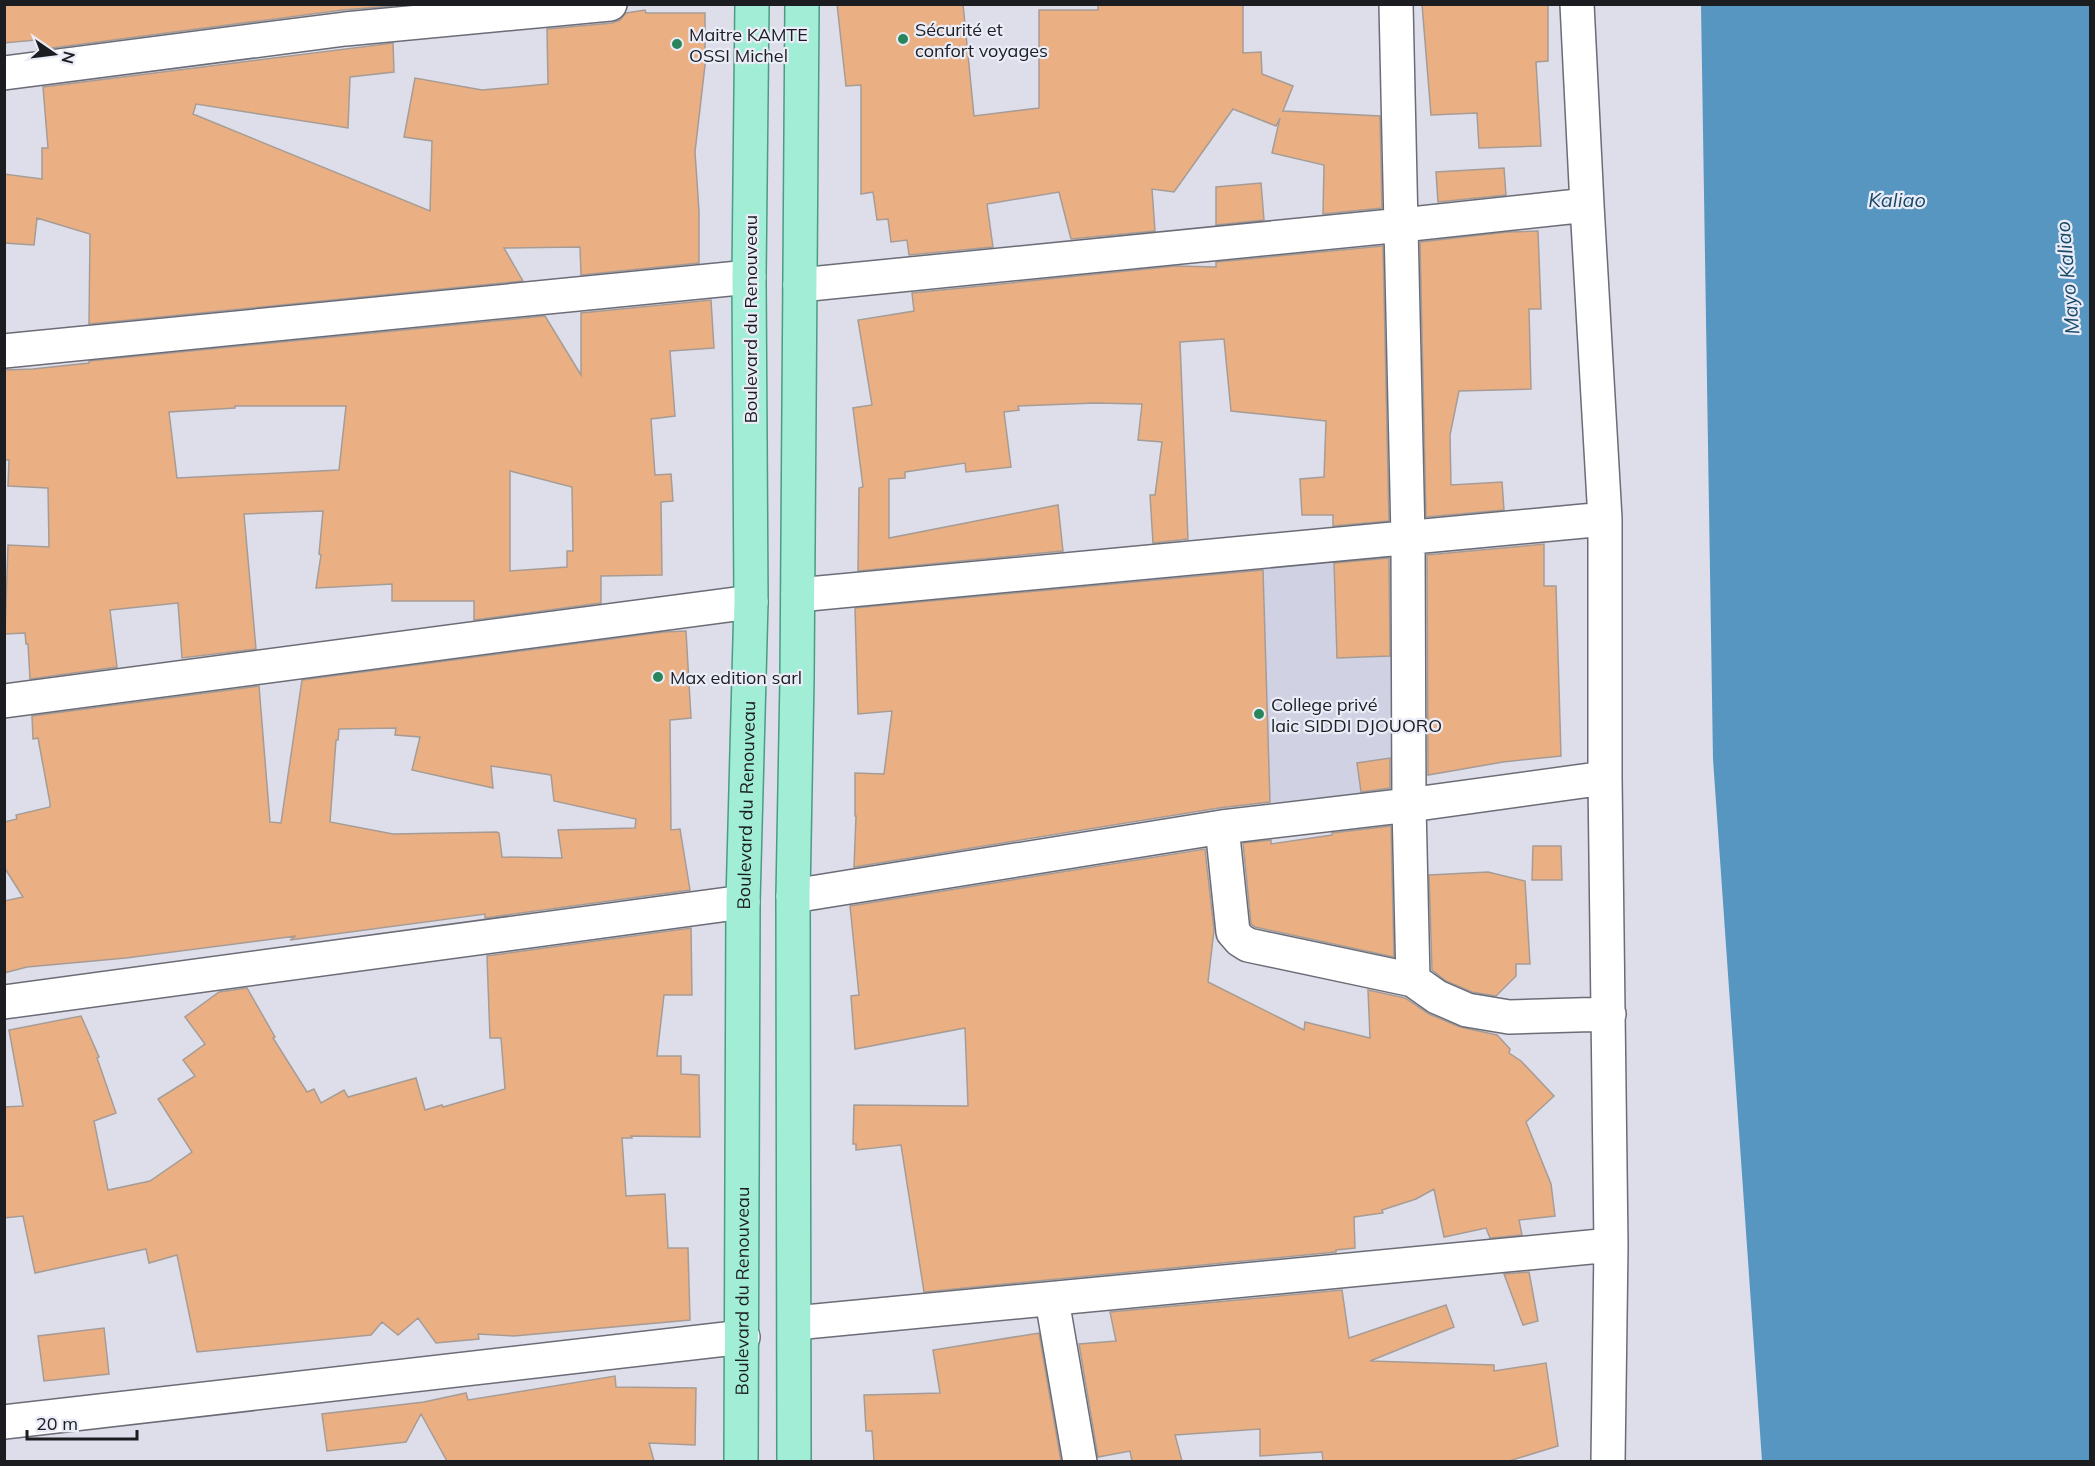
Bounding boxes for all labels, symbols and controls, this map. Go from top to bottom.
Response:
place label: Sécurité et confort voyages [915,18,1048,62]
place label: Maitre KAMTE OSSI Michel [689,23,808,67]
north arrow [24,24,84,84]
marker: Sécurité et confort voyages [896,32,910,46]
marker: Maitre KAMTE OSSI Michel [670,37,684,51]
text: N [57,49,80,66]
water label: Kaliao [1868,187,1926,212]
street label: Boulevard du Renouveau [739,215,762,423]
water label: Mayo Kaliao [2050,220,2084,336]
place label: Max edition sarl [670,666,802,689]
marker: Max edition sarl [651,670,665,684]
place label: College privé laic SIDDI DJOUORO [1271,693,1442,737]
street label: Boulevard du Renouveau [731,700,760,909]
marker: College privé laic SIDDI DJOUORO [1252,707,1266,721]
street label: Boulevard du Renouveau [730,1187,753,1395]
scale bar [27,1403,136,1441]
text: 20 m [36,1412,78,1435]

